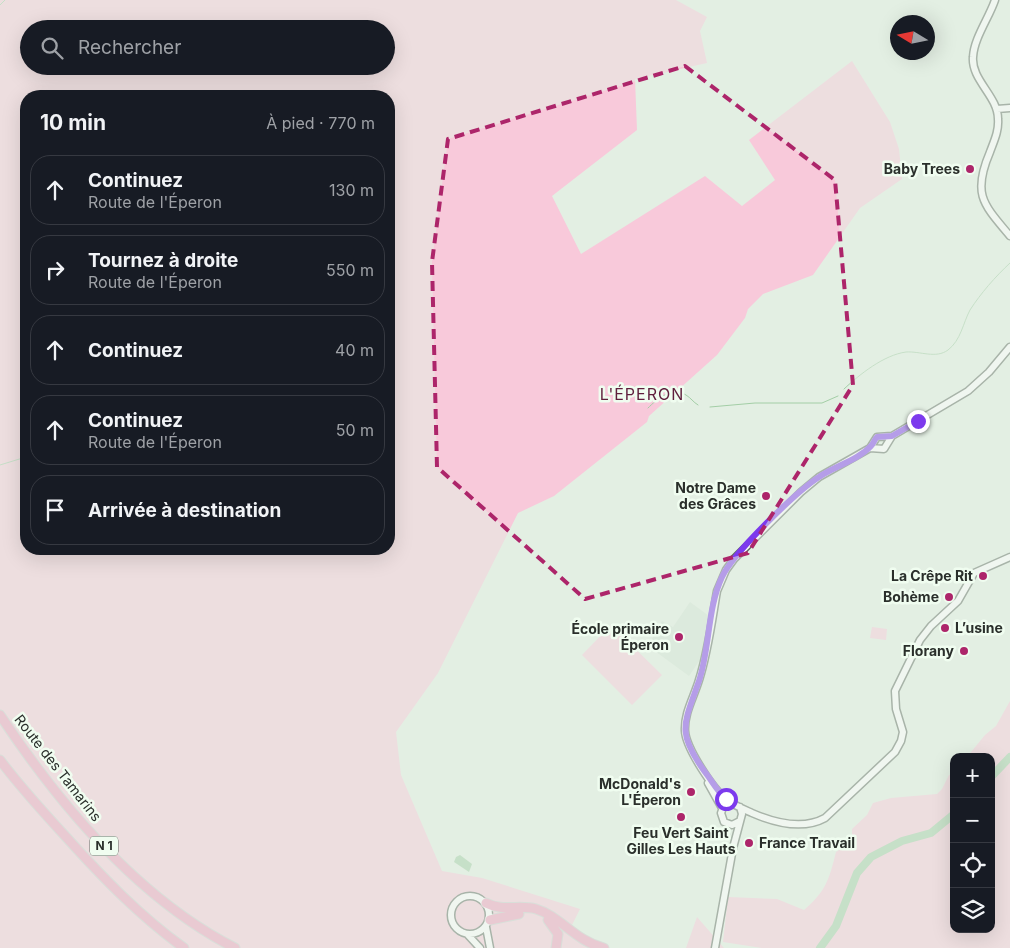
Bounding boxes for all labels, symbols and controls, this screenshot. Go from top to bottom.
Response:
north arrow [890,15,935,60]
search box [20,20,395,75]
icon: search [38,34,66,62]
text: Rechercher [78,36,181,59]
text: 10 min [40,110,106,135]
text: À pied · 770 m [266,113,375,133]
place label: Baby Trees [884,160,960,177]
marker: Baby Trees [964,163,976,175]
text: Continuez [88,169,183,192]
icon: ahead [41,176,69,204]
text: 130 m [329,180,374,200]
text: Route de l'Éperon [88,192,222,212]
text: Tournez à droite [88,249,238,272]
icon: right [41,256,69,284]
text: 550 m [326,260,374,280]
text: Route de l'Éperon [88,272,222,292]
icon: ahead [41,336,69,364]
text: Continuez [88,339,183,362]
text: 40 m [335,340,374,360]
district label: L'ÉPERON [600,384,684,404]
text: Continuez [88,409,183,432]
route end [907,410,930,433]
icon: ahead [41,416,69,444]
text: 50 m [336,420,374,440]
text: Route de l'Éperon [88,432,222,452]
place label: Notre Dame des Grâces [675,479,756,512]
marker: Notre Dame des Grâces [760,490,772,502]
icon: arrive [41,496,69,524]
text: Arrivée à destination [88,499,281,522]
place label: La Crêpe Rit [891,567,973,584]
marker: La Crêpe Rit [977,570,989,582]
place label: Bohème [883,588,939,605]
marker: Bohème [943,591,955,603]
place label: École primaire Éperon [571,619,669,653]
place label: L’usine [955,619,1003,636]
marker: L’usine [939,622,951,634]
marker: École primaire Éperon [673,631,685,643]
place label: Florany [903,642,955,659]
marker: Florany [958,645,970,657]
street label: Route des Tamarins [11,711,105,824]
map controls [950,753,995,933]
button: + [950,753,995,798]
place label: McDonald's L'Éperon [599,775,681,808]
marker: McDonald's L'Éperon [685,786,697,798]
route start [715,788,738,811]
button: − [950,798,995,843]
marker: Feu Vert Saint Gilles Les Hauts [675,811,687,823]
place label: Feu Vert Saint Gilles Les Hauts [627,824,736,857]
place label: France Travail [759,834,855,851]
road number: N 1 [90,836,118,856]
marker: France Travail [743,837,755,849]
button: locate [950,843,995,888]
button: layers [950,888,995,933]

